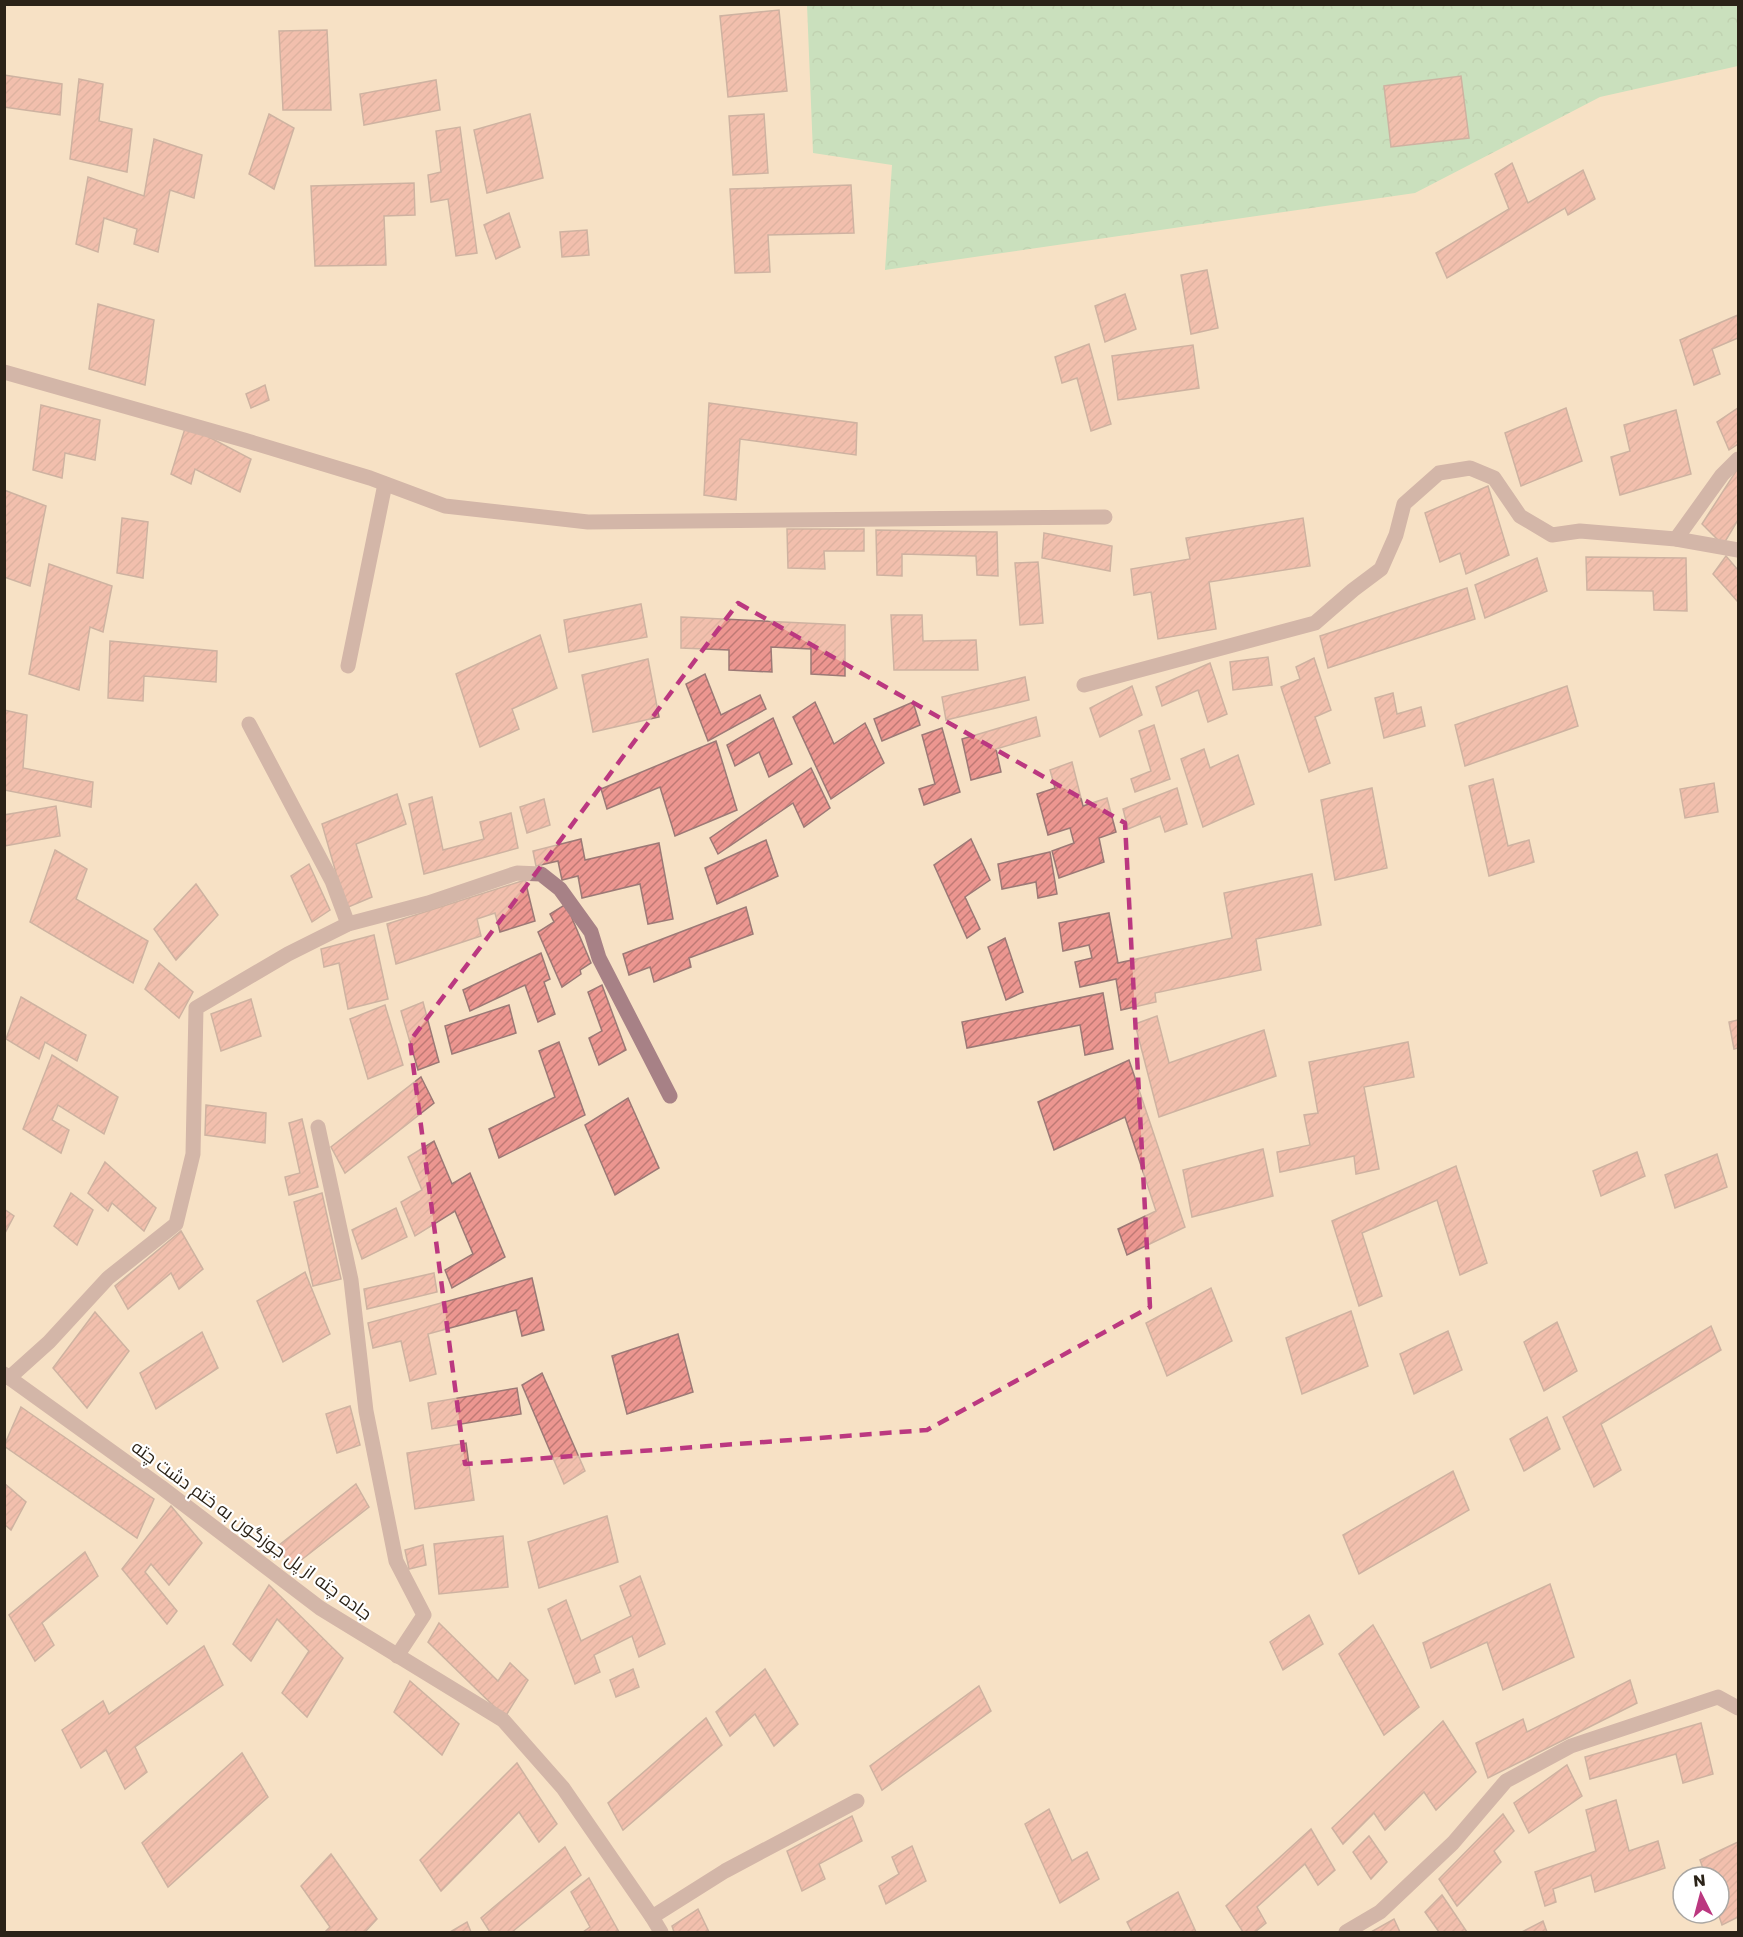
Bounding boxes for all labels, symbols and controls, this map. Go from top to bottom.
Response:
street label: جاده چته از پل جوزگون به ختم دشت چته [127,1434,377,1626]
north arrow [1671,1865,1731,1925]
text: N [1692,1869,1707,1893]

